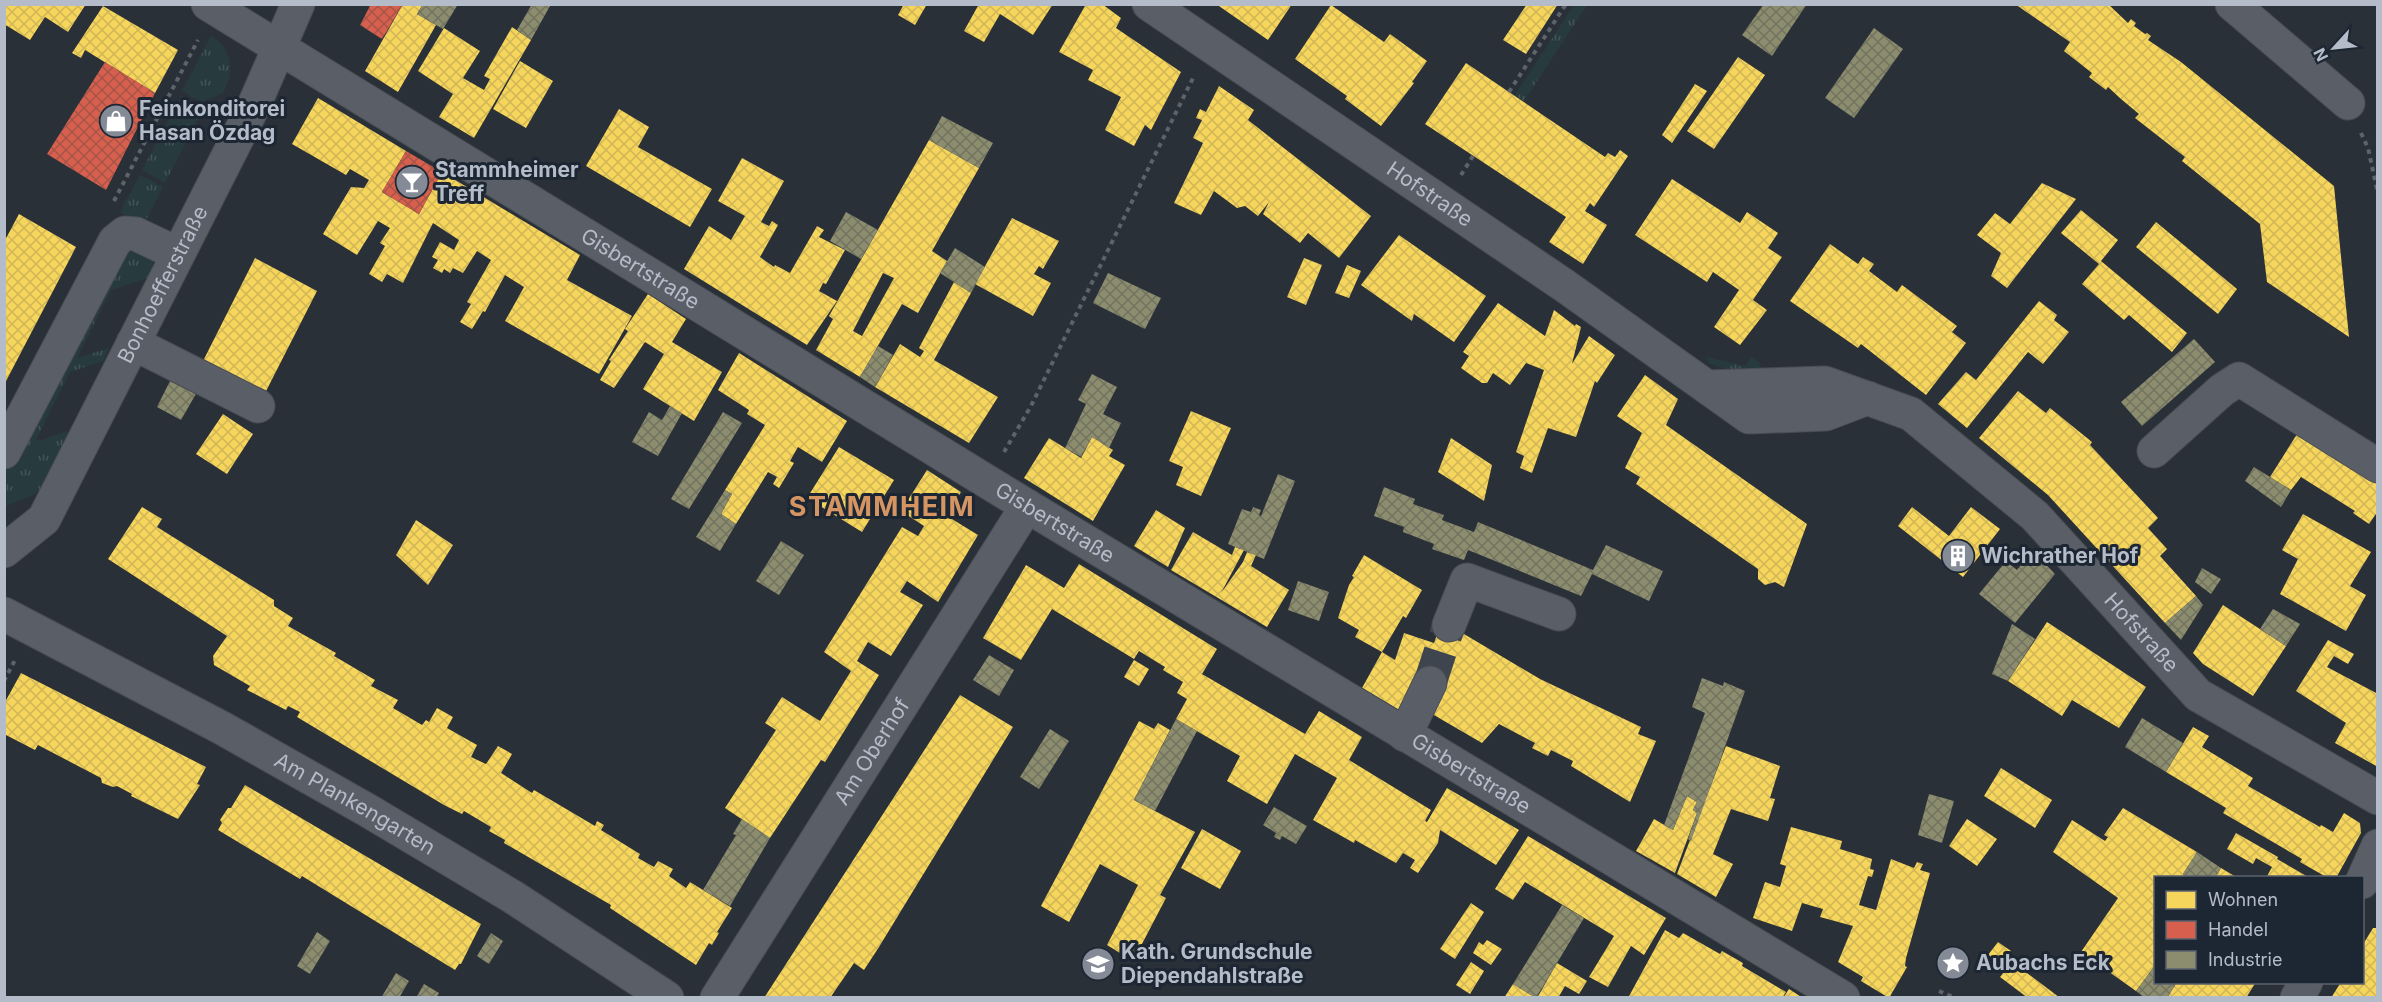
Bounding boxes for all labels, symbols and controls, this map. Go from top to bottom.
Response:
north arrow [2304,18,2364,78]
text: N [2309,45,2332,65]
place label: Feinkonditorei Hasan Özdag [139,96,285,145]
shop icon: Feinkonditorei Hasan Özdag [98,103,134,139]
street label: Hofstraße [1382,156,1478,232]
place label: Stammheimer Treff [435,157,579,206]
bar icon: Stammheimer Treff [394,164,430,200]
street label: Bonhoefferstraße [112,202,213,367]
street label: Gisbertstraße [577,223,704,314]
street label: Gisbertstraße [991,477,1119,568]
district label: STAMMHEIM [789,490,975,523]
building icon: Wichrather Hof [1940,538,1976,574]
place label: Wichrather Hof [1981,543,2139,568]
street label: Hofstraße [2099,588,2184,677]
street label: Am Oberhof [829,693,915,809]
street label: Gisbertstraße [1407,728,1535,819]
street label: Am Plankengarten [270,747,440,860]
legend [2154,876,2364,984]
text: Wohnen [2208,889,2278,910]
text: Handel [2208,919,2268,940]
place label: Kath. Grundschule Diependahlstraße [1121,939,1313,988]
place icon: Aubachs Eck [1935,945,1971,981]
school or university icon: Kath. Grundschule Diependahlstraße [1080,946,1116,982]
text: Industrie [2208,949,2282,970]
place label: Aubachs Eck [1976,950,2111,975]

